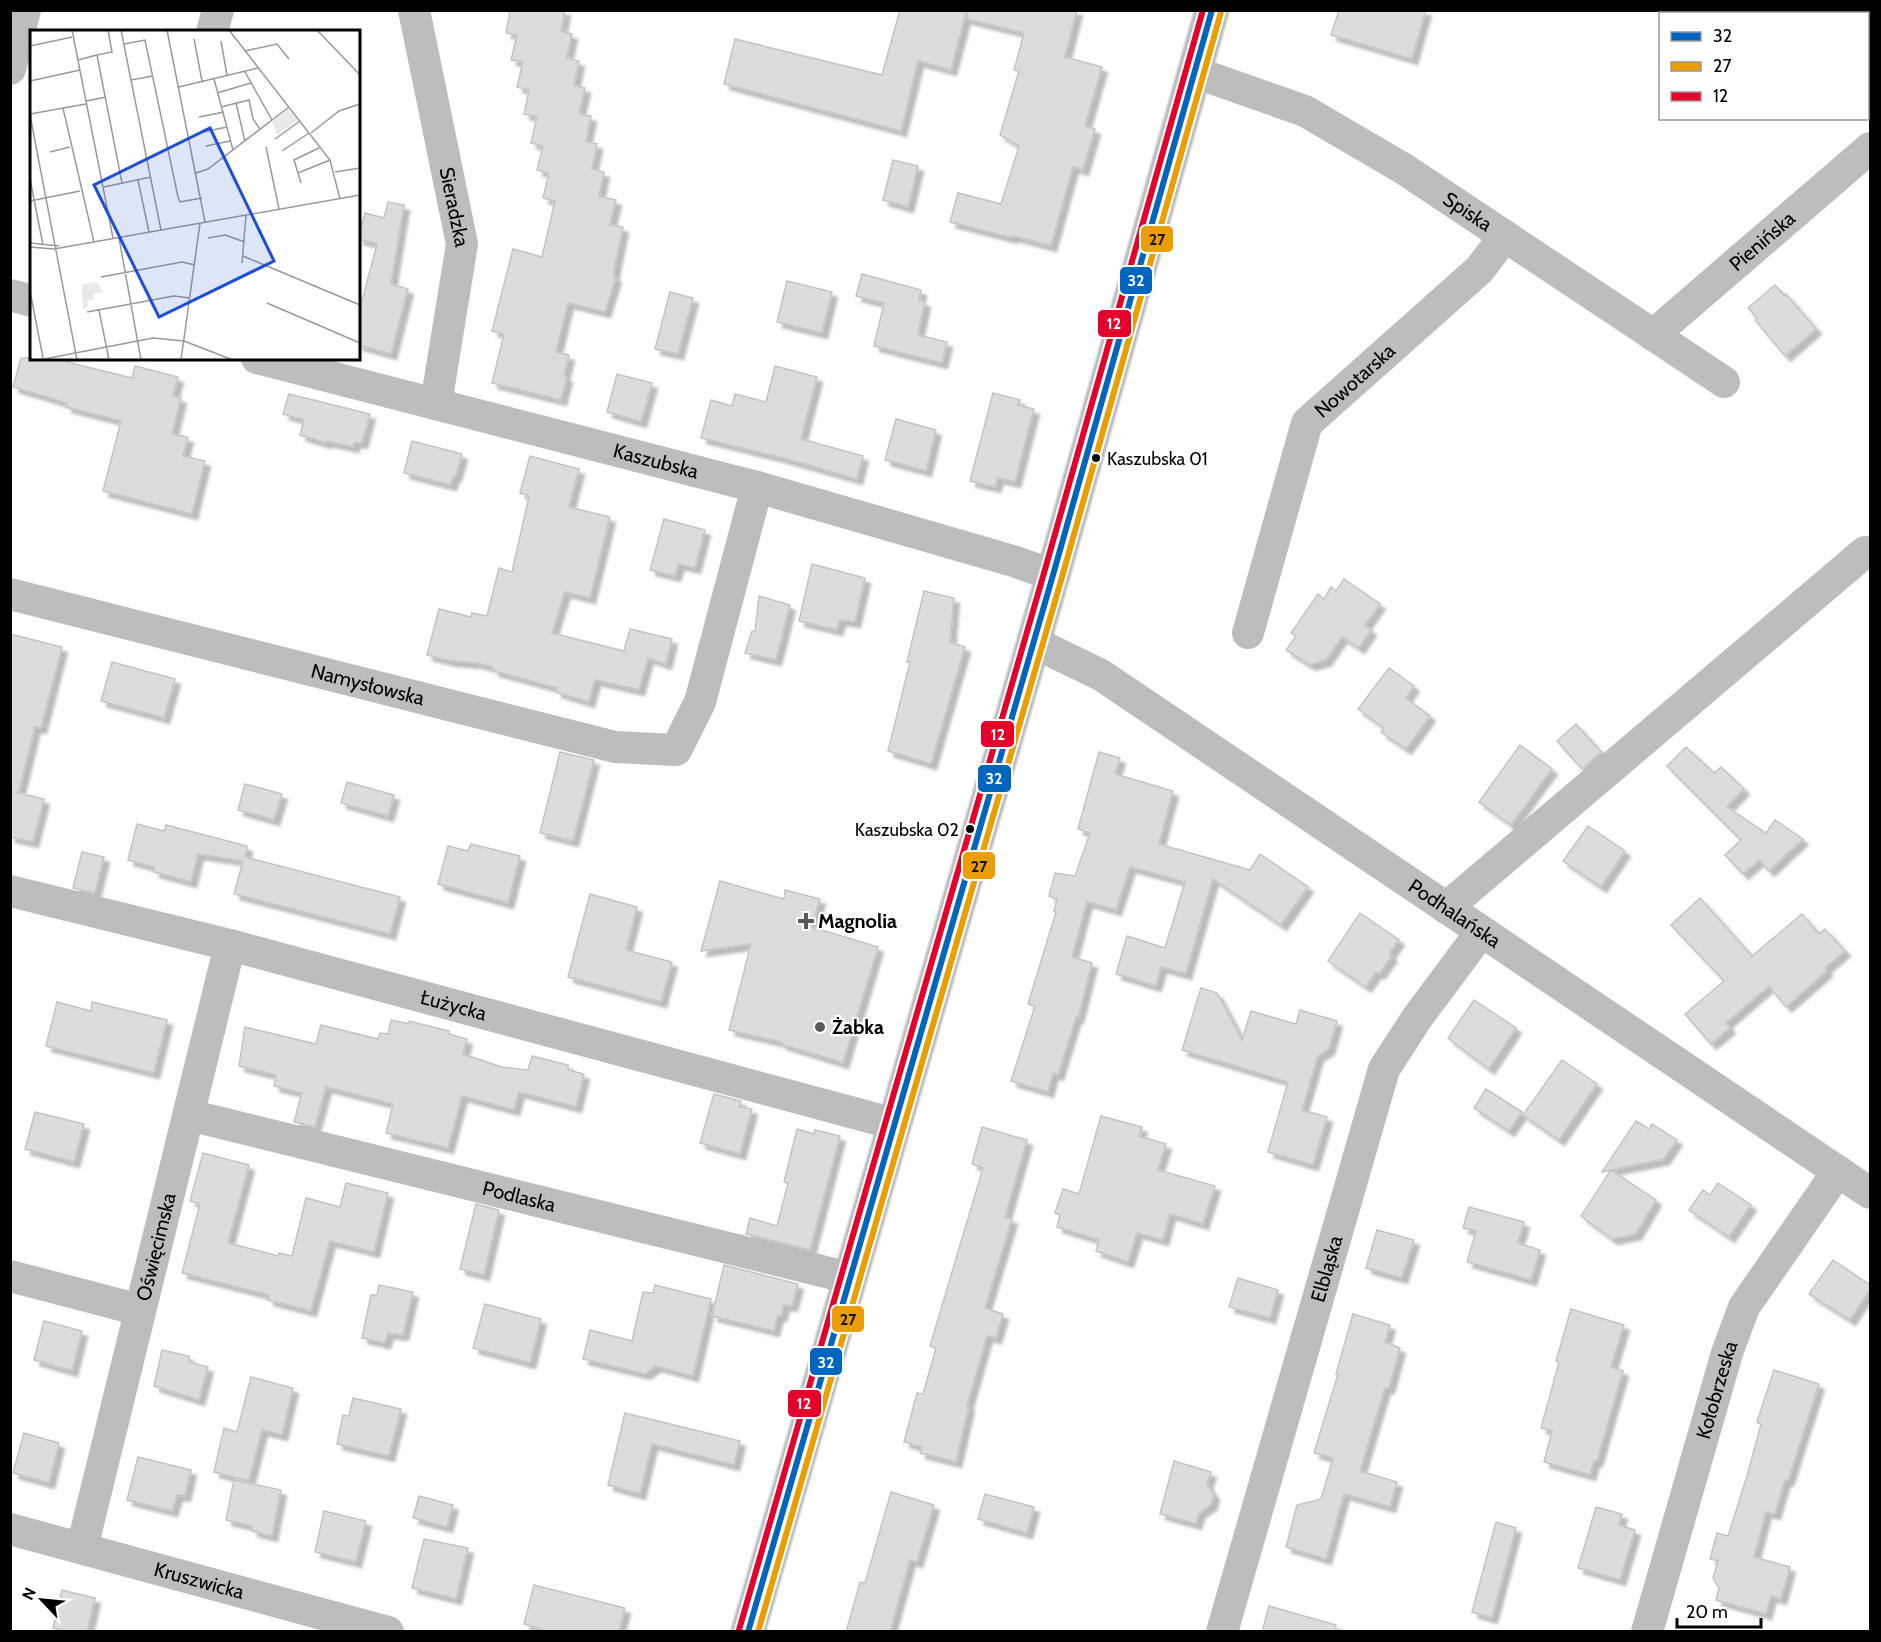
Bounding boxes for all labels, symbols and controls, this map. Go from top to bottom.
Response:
legend [1659,12,1869,120]
text: 32 [1713,25,1732,47]
inset map [30,30,360,360]
text: 27 [1713,55,1732,77]
text: 12 [1713,85,1728,107]
street label: Sieradzka [435,165,474,249]
street label: Spiska [1439,187,1497,237]
street label: Pienińska [1724,206,1800,276]
line badge: 27 [1140,225,1174,253]
text: 27 [1149,230,1166,249]
line badge: 32 [1119,266,1153,295]
text: 32 [1127,271,1145,290]
line badge: 12 [1097,309,1132,338]
text: 12 [1107,314,1121,333]
street label: Nowotarska [1310,338,1400,423]
street label: Kaszubska [611,438,701,484]
place label: Kaszubska 01 [1107,448,1208,470]
marker: Kaszubska 01 [1090,452,1102,464]
street label: Namysłowska [309,659,427,710]
line badge: 12 [980,720,1015,748]
text: 12 [991,725,1005,744]
line badge: 32 [977,764,1012,793]
text: 32 [985,769,1003,788]
place label: Kaszubska 02 [855,819,959,841]
marker: Kaszubska 02 [964,823,976,835]
line badge: 27 [962,851,996,880]
text: 27 [971,857,988,876]
street label: Podhalańska [1404,874,1506,953]
place label: Magnolia [818,909,897,933]
marker: Magnolia [799,914,813,928]
street label: Łużycka [418,985,490,1026]
place label: Żabka [832,1015,884,1039]
marker: Żabka [813,1020,827,1034]
street label: Podlaska [480,1176,558,1217]
street label: Oświęcimska [131,1190,181,1303]
street label: Elbląska [1306,1232,1348,1305]
line badge: 27 [831,1305,865,1333]
text: 27 [840,1310,857,1329]
street label: Kołobrzeska [1691,1337,1743,1442]
line badge: 32 [809,1347,843,1376]
text: 32 [817,1353,835,1372]
line badge: 12 [787,1389,822,1418]
text: 12 [797,1394,811,1413]
street label: Kruszwicka [151,1557,247,1604]
north arrow [12,1570,72,1630]
text: N [18,1584,40,1603]
scale bar [1677,1591,1761,1629]
text: 20 m [1686,1601,1728,1623]

